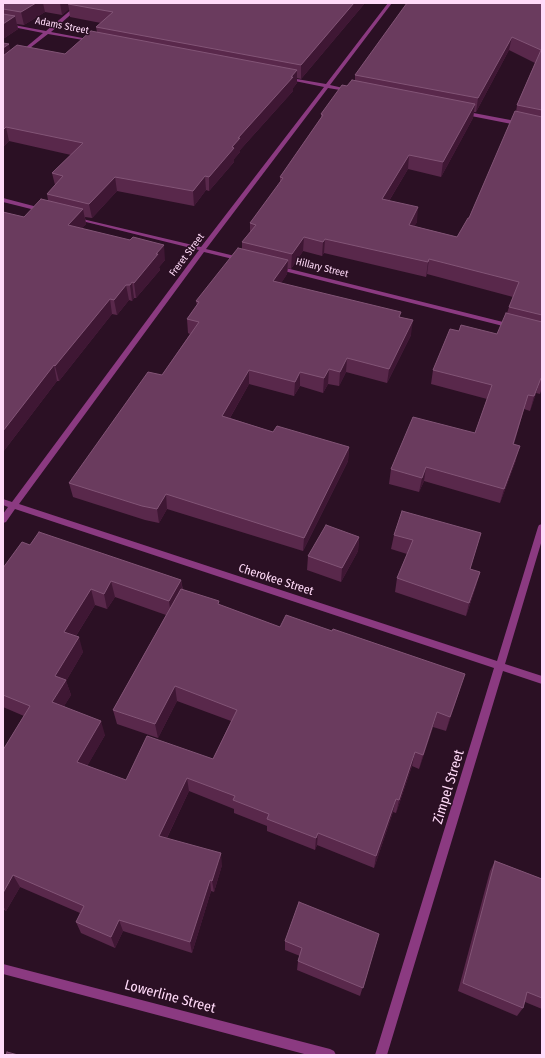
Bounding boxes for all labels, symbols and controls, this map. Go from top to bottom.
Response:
street label: Adams Street [34,15,90,37]
street label: Freret Street [167,231,207,279]
street label: Hillary Street [295,256,349,280]
street label: Cherokee Street [237,561,315,599]
street label: Zimpel Street [430,748,468,826]
street label: Lowerline Street [123,977,217,1017]

